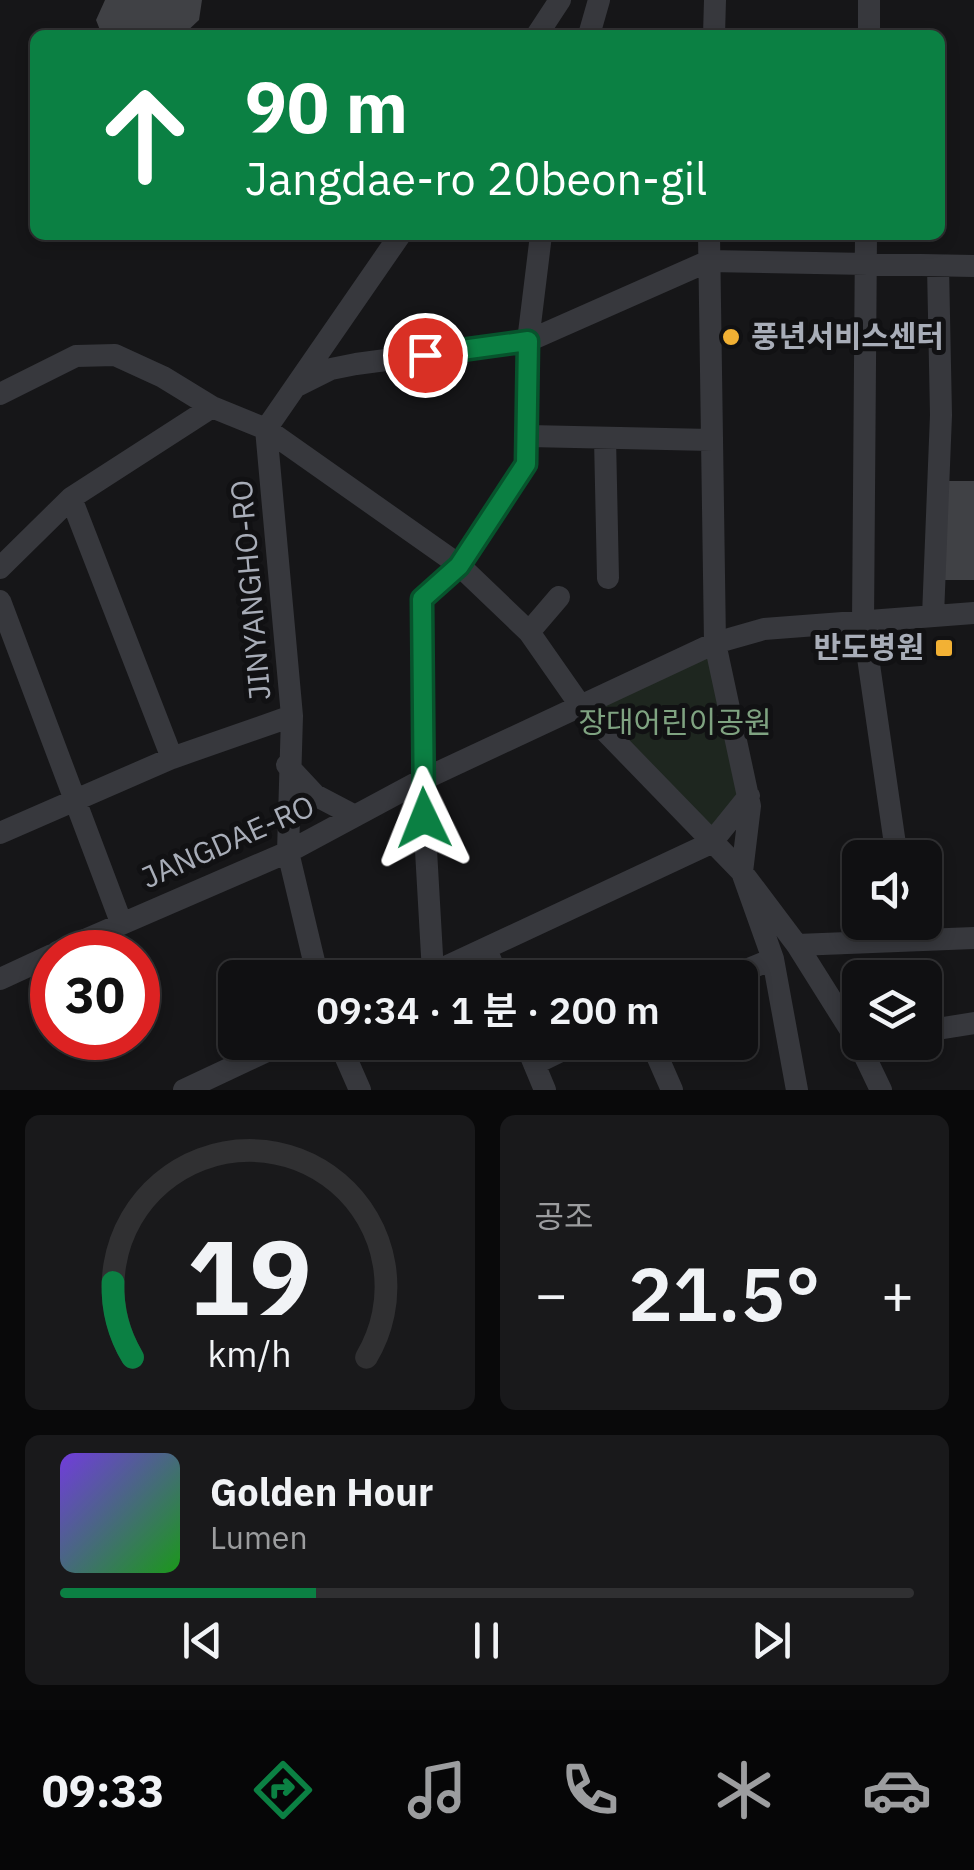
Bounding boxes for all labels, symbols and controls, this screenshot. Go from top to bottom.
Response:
text: 90 m [245,61,408,152]
icon: ahead [80,70,210,200]
text: Jangdae-ro 20beon-gil [245,149,707,207]
pin [383,313,468,398]
place label: 풍년서비스센터 [751,316,944,355]
marker: 풍년서비스센터 [720,326,742,348]
icon: arrive [398,328,453,383]
street label: JINYANGHO-RO [220,478,279,702]
place label: 반도병원 [814,627,924,666]
marker: 반도병원 [933,637,955,659]
park label: 장대어린이공원 [578,702,772,741]
position arrow [372,766,476,870]
street label: JANGDAE-RO [135,785,320,896]
map controls [842,840,942,1060]
button: sound [842,840,942,940]
speed limit sign: 30 [30,930,160,1060]
button: layers [842,960,942,1060]
text: 09:34 · 1 분 · 200 m [316,985,660,1034]
text: 공조 [535,1195,593,1237]
text: 19 [187,1208,312,1344]
text: 21.5° [628,1244,821,1342]
text: − [535,1258,568,1329]
text: + [881,1258,914,1329]
text: km/h [208,1330,292,1377]
text: Golden Hour [210,1467,433,1516]
text: Lumen [210,1516,308,1558]
icon: previous [175,1613,230,1668]
icon: pause [459,1613,514,1668]
icon: next [744,1613,799,1668]
icon: directions [248,1755,318,1825]
icon: music [402,1755,472,1825]
icon: phone [555,1755,625,1825]
icon: climate [709,1755,779,1825]
icon: car [862,1755,932,1825]
text: 09:33 [42,1761,165,1819]

